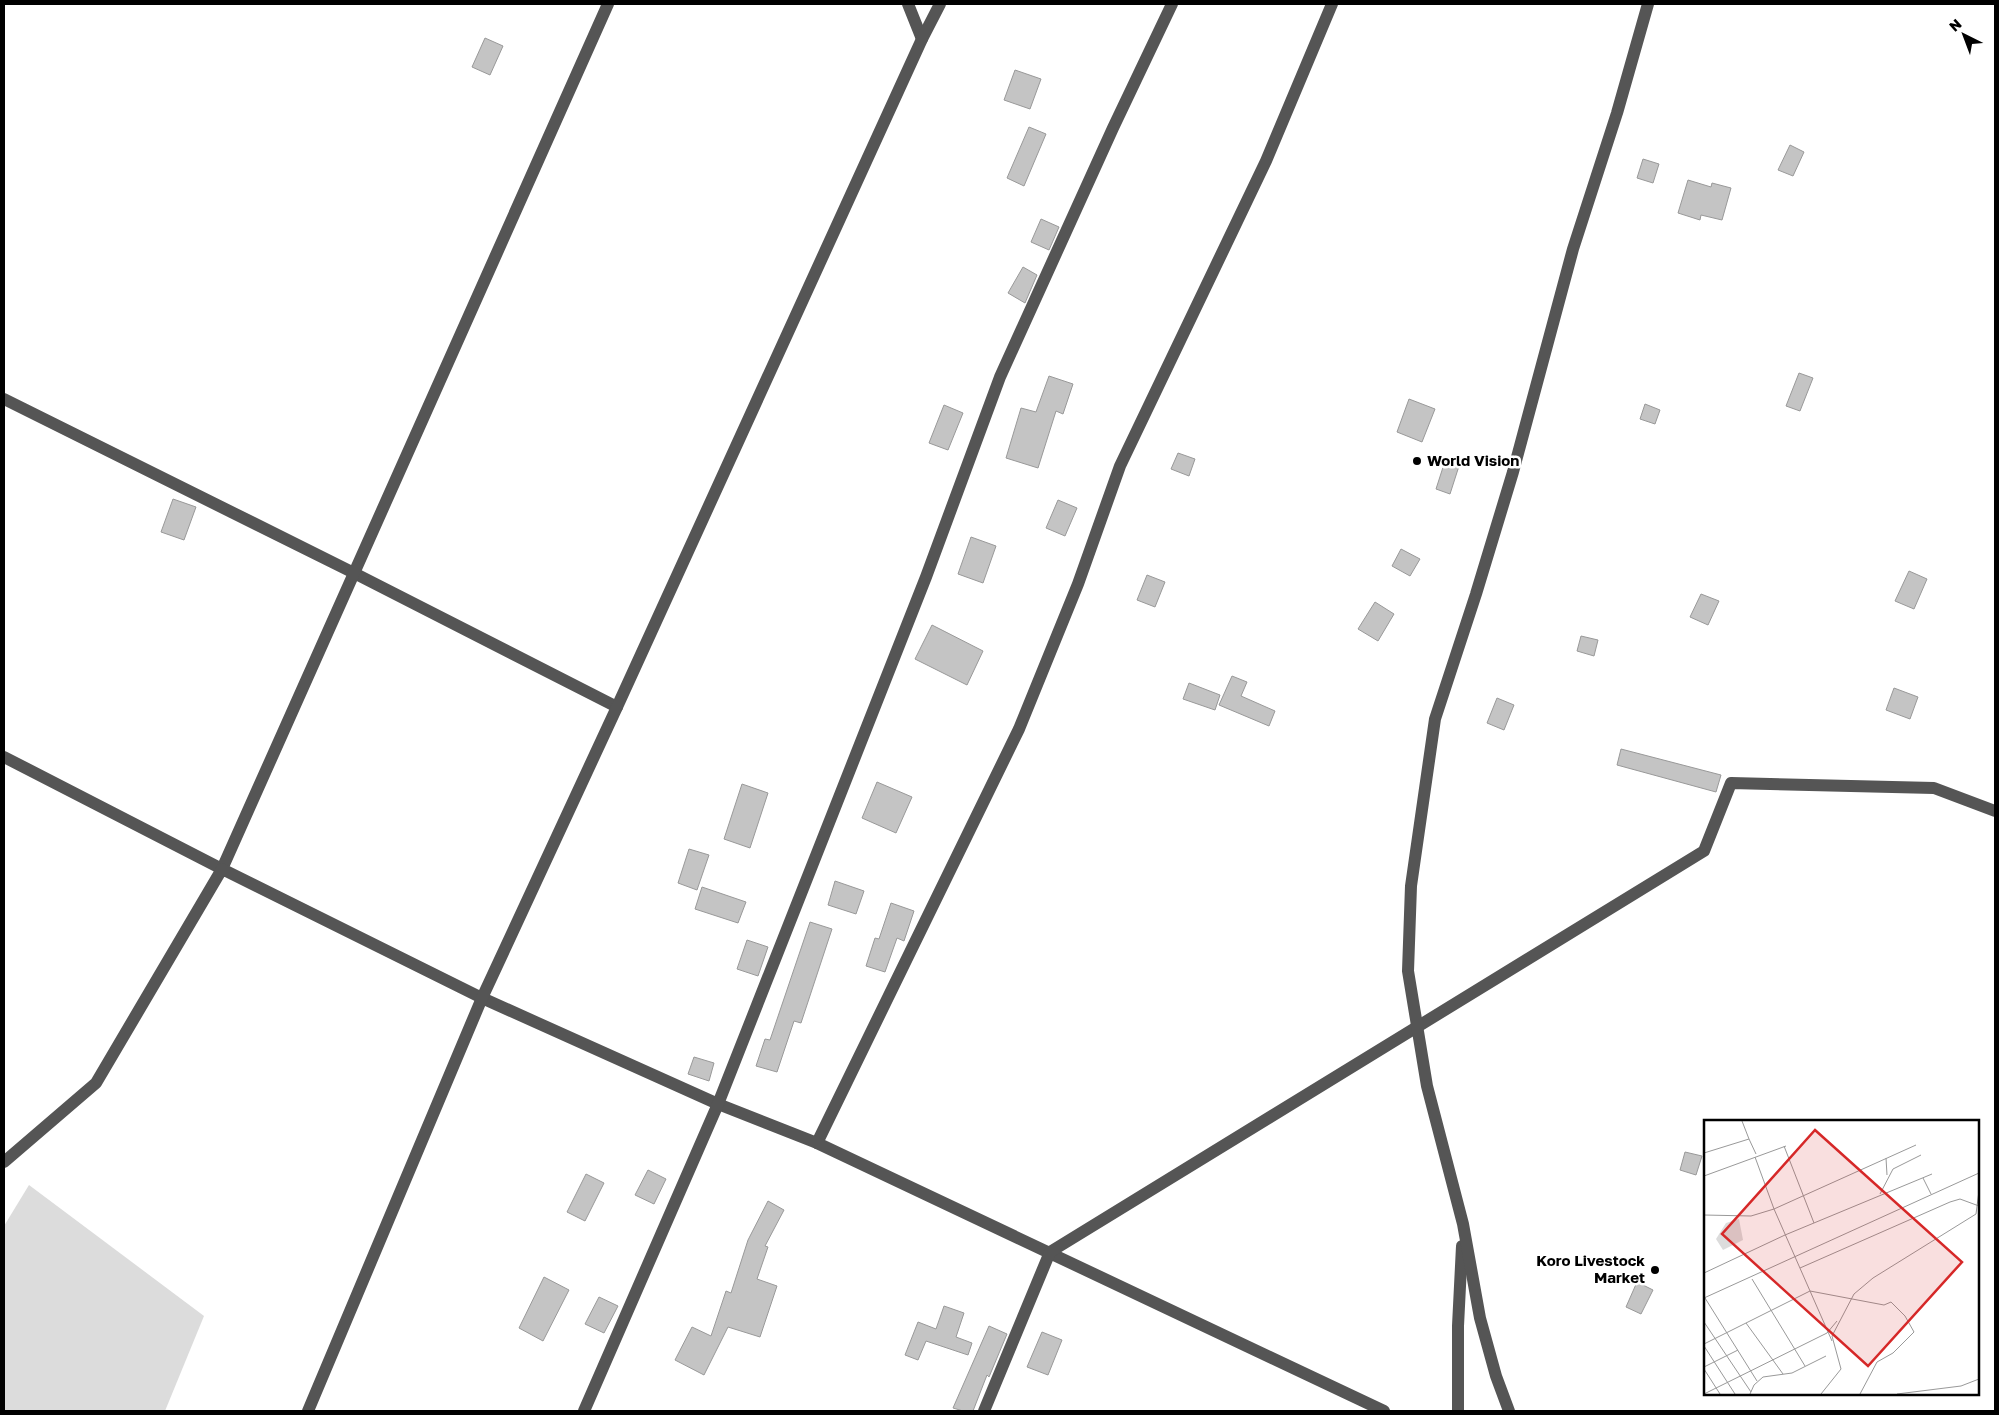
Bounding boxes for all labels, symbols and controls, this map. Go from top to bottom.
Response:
north arrow [1939,10,1989,60]
text: N [1945,15,1965,35]
place label: World Vision [1427,451,1519,469]
marker: World Vision [1411,455,1423,467]
inset map [1704,1120,1979,1395]
place label: Koro Livestock Market [1536,1251,1645,1286]
marker: Koro Livestock Market [1649,1264,1661,1276]

